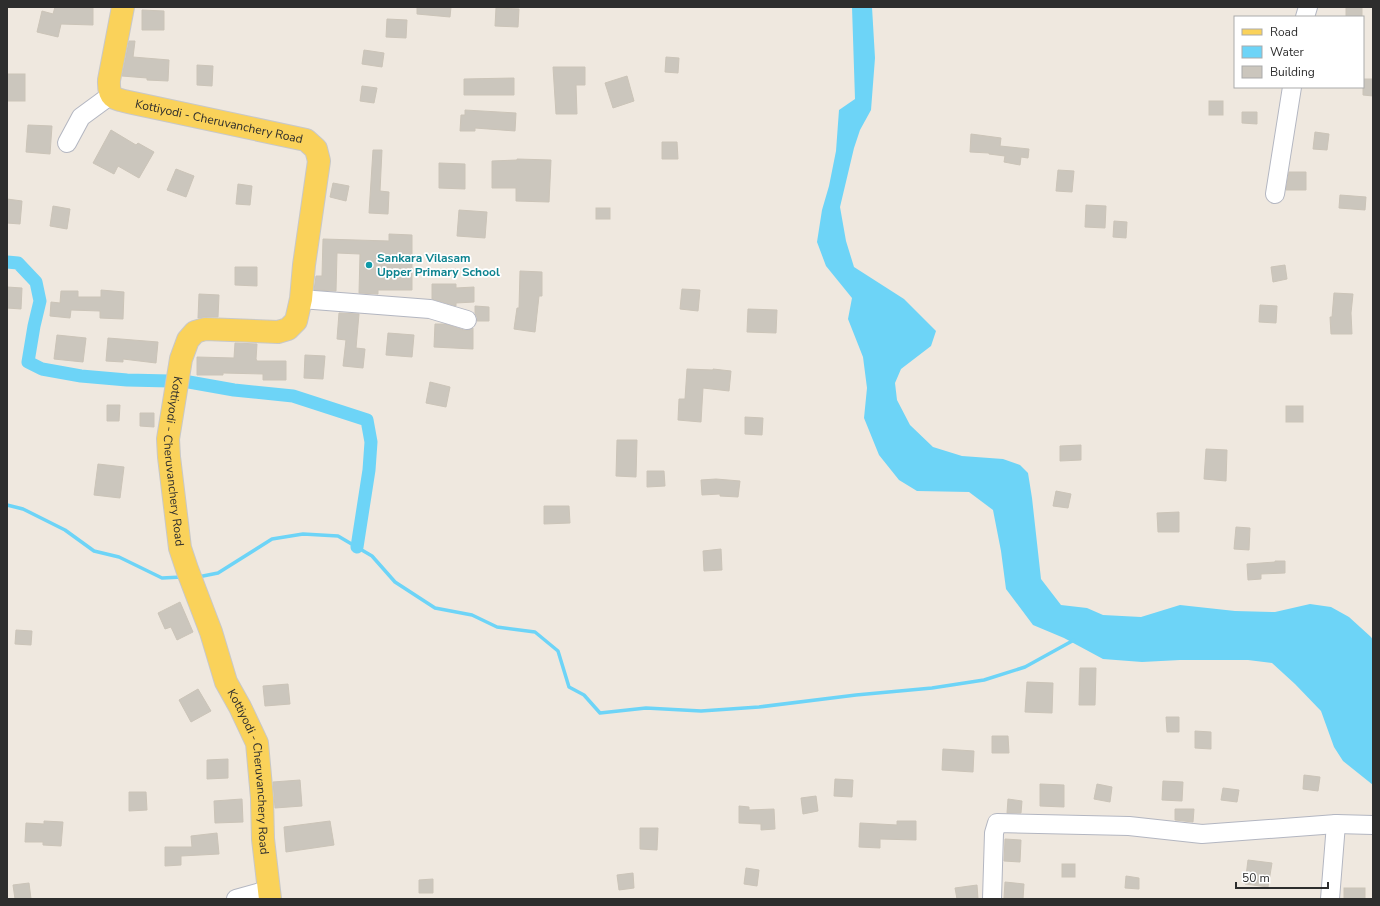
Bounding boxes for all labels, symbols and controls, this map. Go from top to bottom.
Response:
legend [1234,16,1364,88]
text: Road [1270,24,1298,40]
text: Water [1270,44,1304,60]
text: Building [1270,64,1315,80]
street label: Kottiyodi - Cheruvanchery Road [134,96,304,147]
place label: Sankara Vilasam Upper Primary School [377,250,500,280]
marker: Sankara Vilasam Upper Primary School [364,260,374,270]
street label: Kottiyodi - Cheruvanchery Road [160,375,188,547]
street label: Kottiyodi - Cheruvanchery Road [224,686,273,856]
scale bar [1236,864,1328,890]
text: 50 m [1242,870,1270,886]

